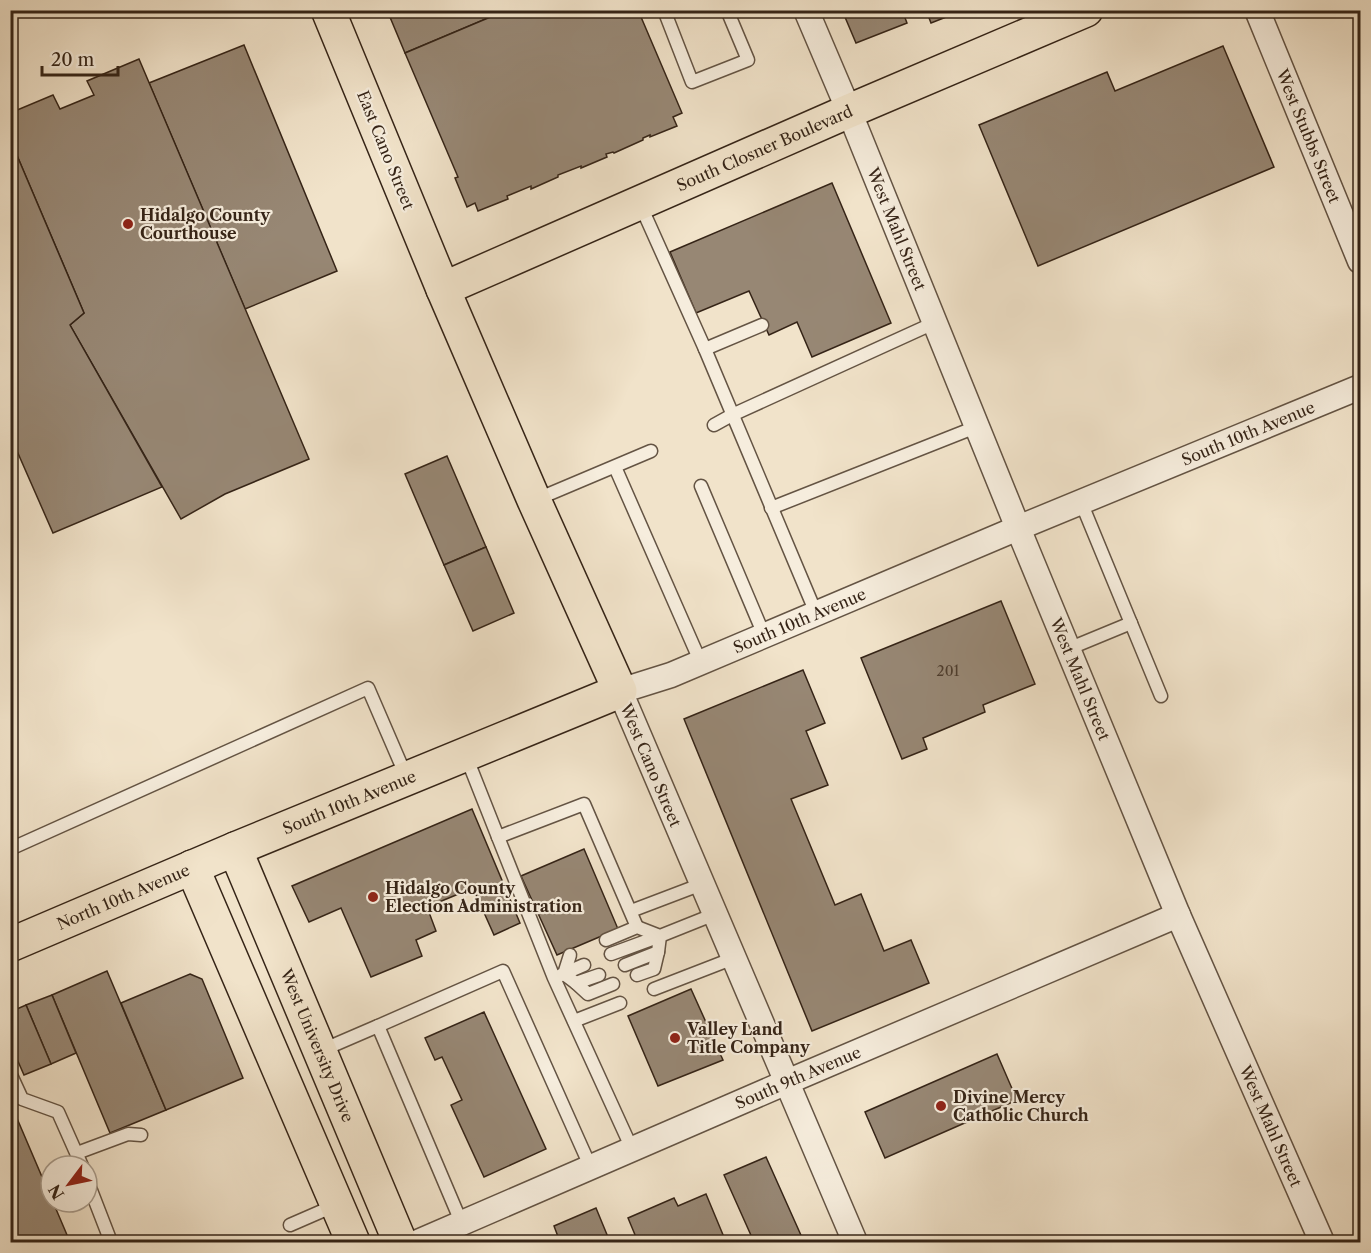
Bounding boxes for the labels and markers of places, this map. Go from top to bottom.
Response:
place label: Hidalgo County Courthouse [140,205,271,243]
marker: Hidalgo County Courthouse [121,217,135,231]
place label: Hidalgo County Election Administration [385,878,582,916]
marker: Hidalgo County Election Administration [366,890,380,904]
place label: Valley Land Title Company [686,1019,811,1057]
marker: Valley Land Title Company [668,1031,682,1045]
place label: Divine Mercy Catholic Church [953,1087,1089,1125]
marker: Divine Mercy Catholic Church [934,1099,948,1113]

